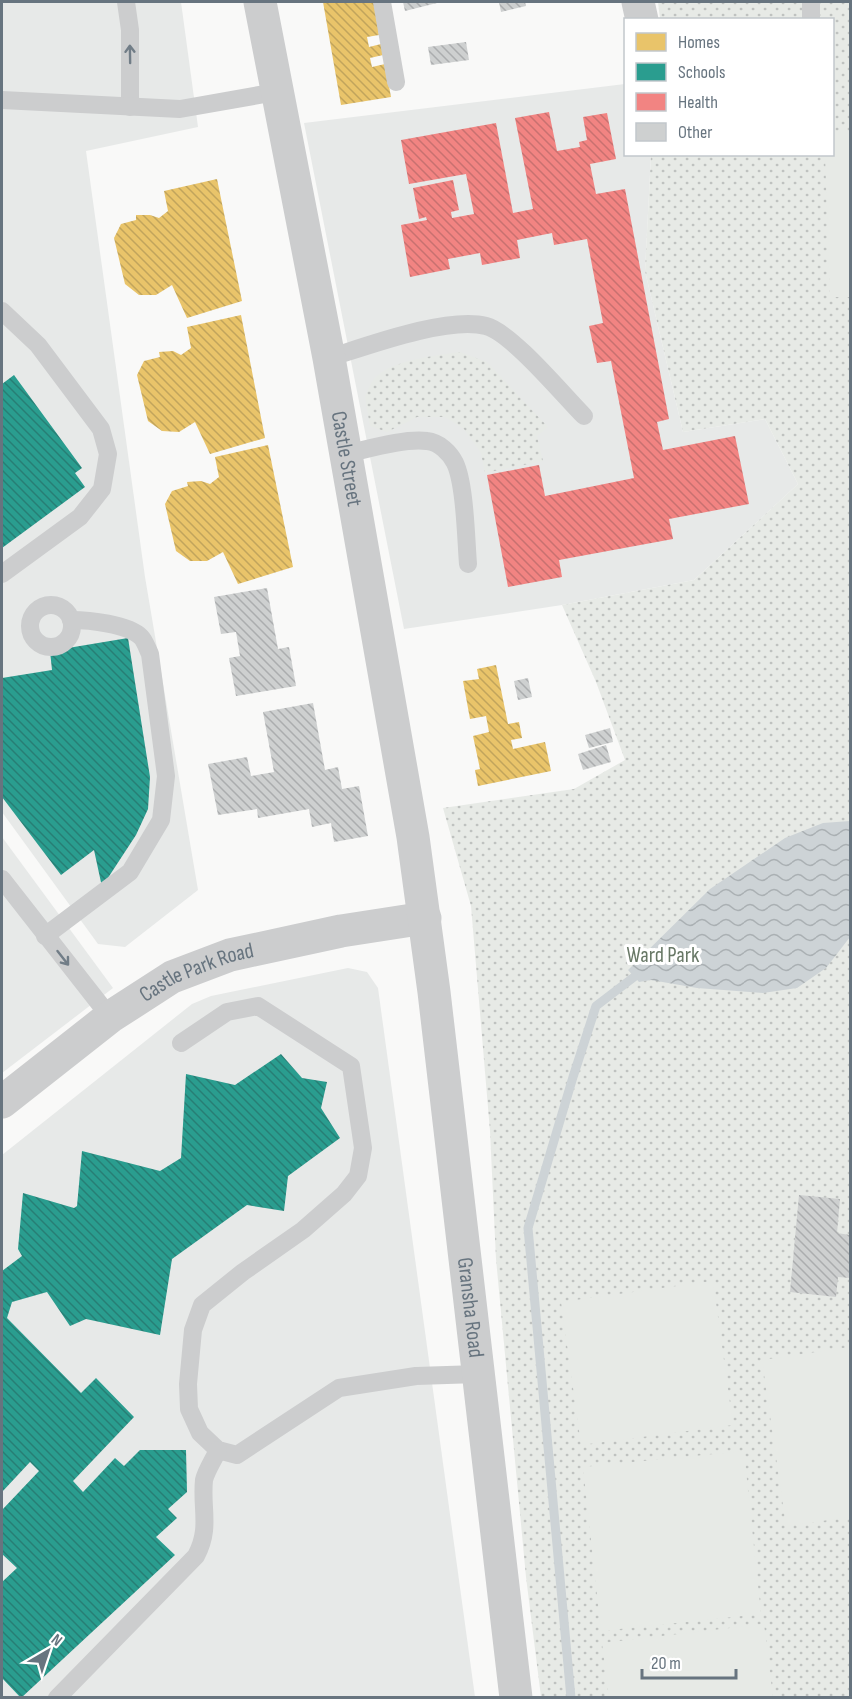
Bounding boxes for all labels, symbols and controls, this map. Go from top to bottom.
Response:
legend [624,18,834,156]
text: Homes [678,32,720,53]
one-way arrow [124,44,136,64]
text: Schools [678,62,725,83]
text: Health [678,92,718,113]
text: Other [678,122,712,143]
street label: Castle Street [325,409,368,509]
street label: Castle Park Road [134,937,256,1008]
park label: Ward Park [626,942,700,969]
one-way arrow [57,950,70,966]
street label: Gransha Road [451,1256,490,1359]
north arrow [18,1621,78,1681]
text: N [47,1630,66,1651]
scale bar [642,1642,736,1680]
text: 20 m [651,1653,681,1674]

